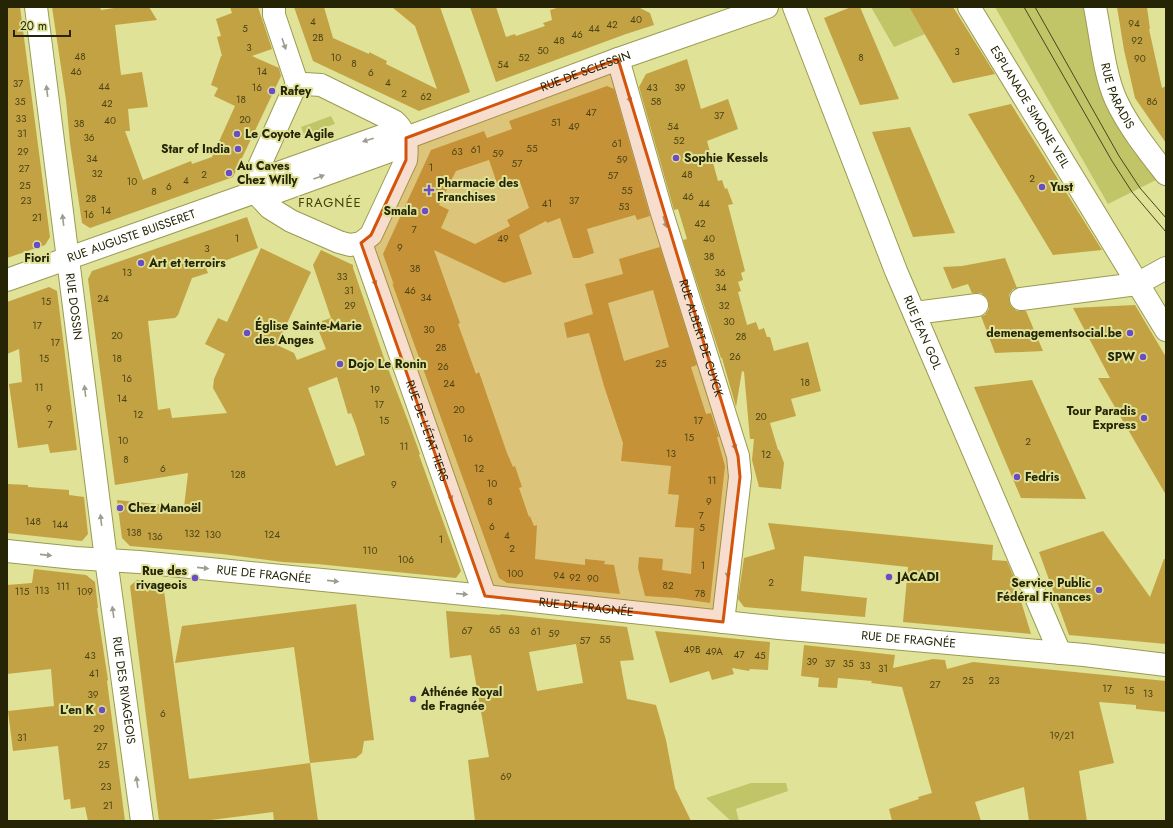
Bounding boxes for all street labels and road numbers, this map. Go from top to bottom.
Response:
street label: ESPLANADE SIMONE VEIL [986,42,1074,172]
street label: RUE DE SCLESSIN [538,46,633,96]
street label: RUE PARADIS [1096,61,1139,133]
street label: RUE AUGUSTE BUISSERET [65,205,198,267]
street label: RUE DOSSIN [61,272,87,341]
street label: RUE ALBERT DE CUYCK [674,277,728,399]
street label: RUE JEAN GOL [899,293,947,373]
street label: RUE DE L'ÉTAT TIERS [401,378,453,484]
street label: RUE DE FRAGNÉE [216,561,312,588]
street label: RUE DE FRAGNÉE [538,593,634,621]
street label: RUE DE FRAGNÉE [860,626,957,653]
street label: RUE DES RIVAGEOIS [108,635,140,746]

